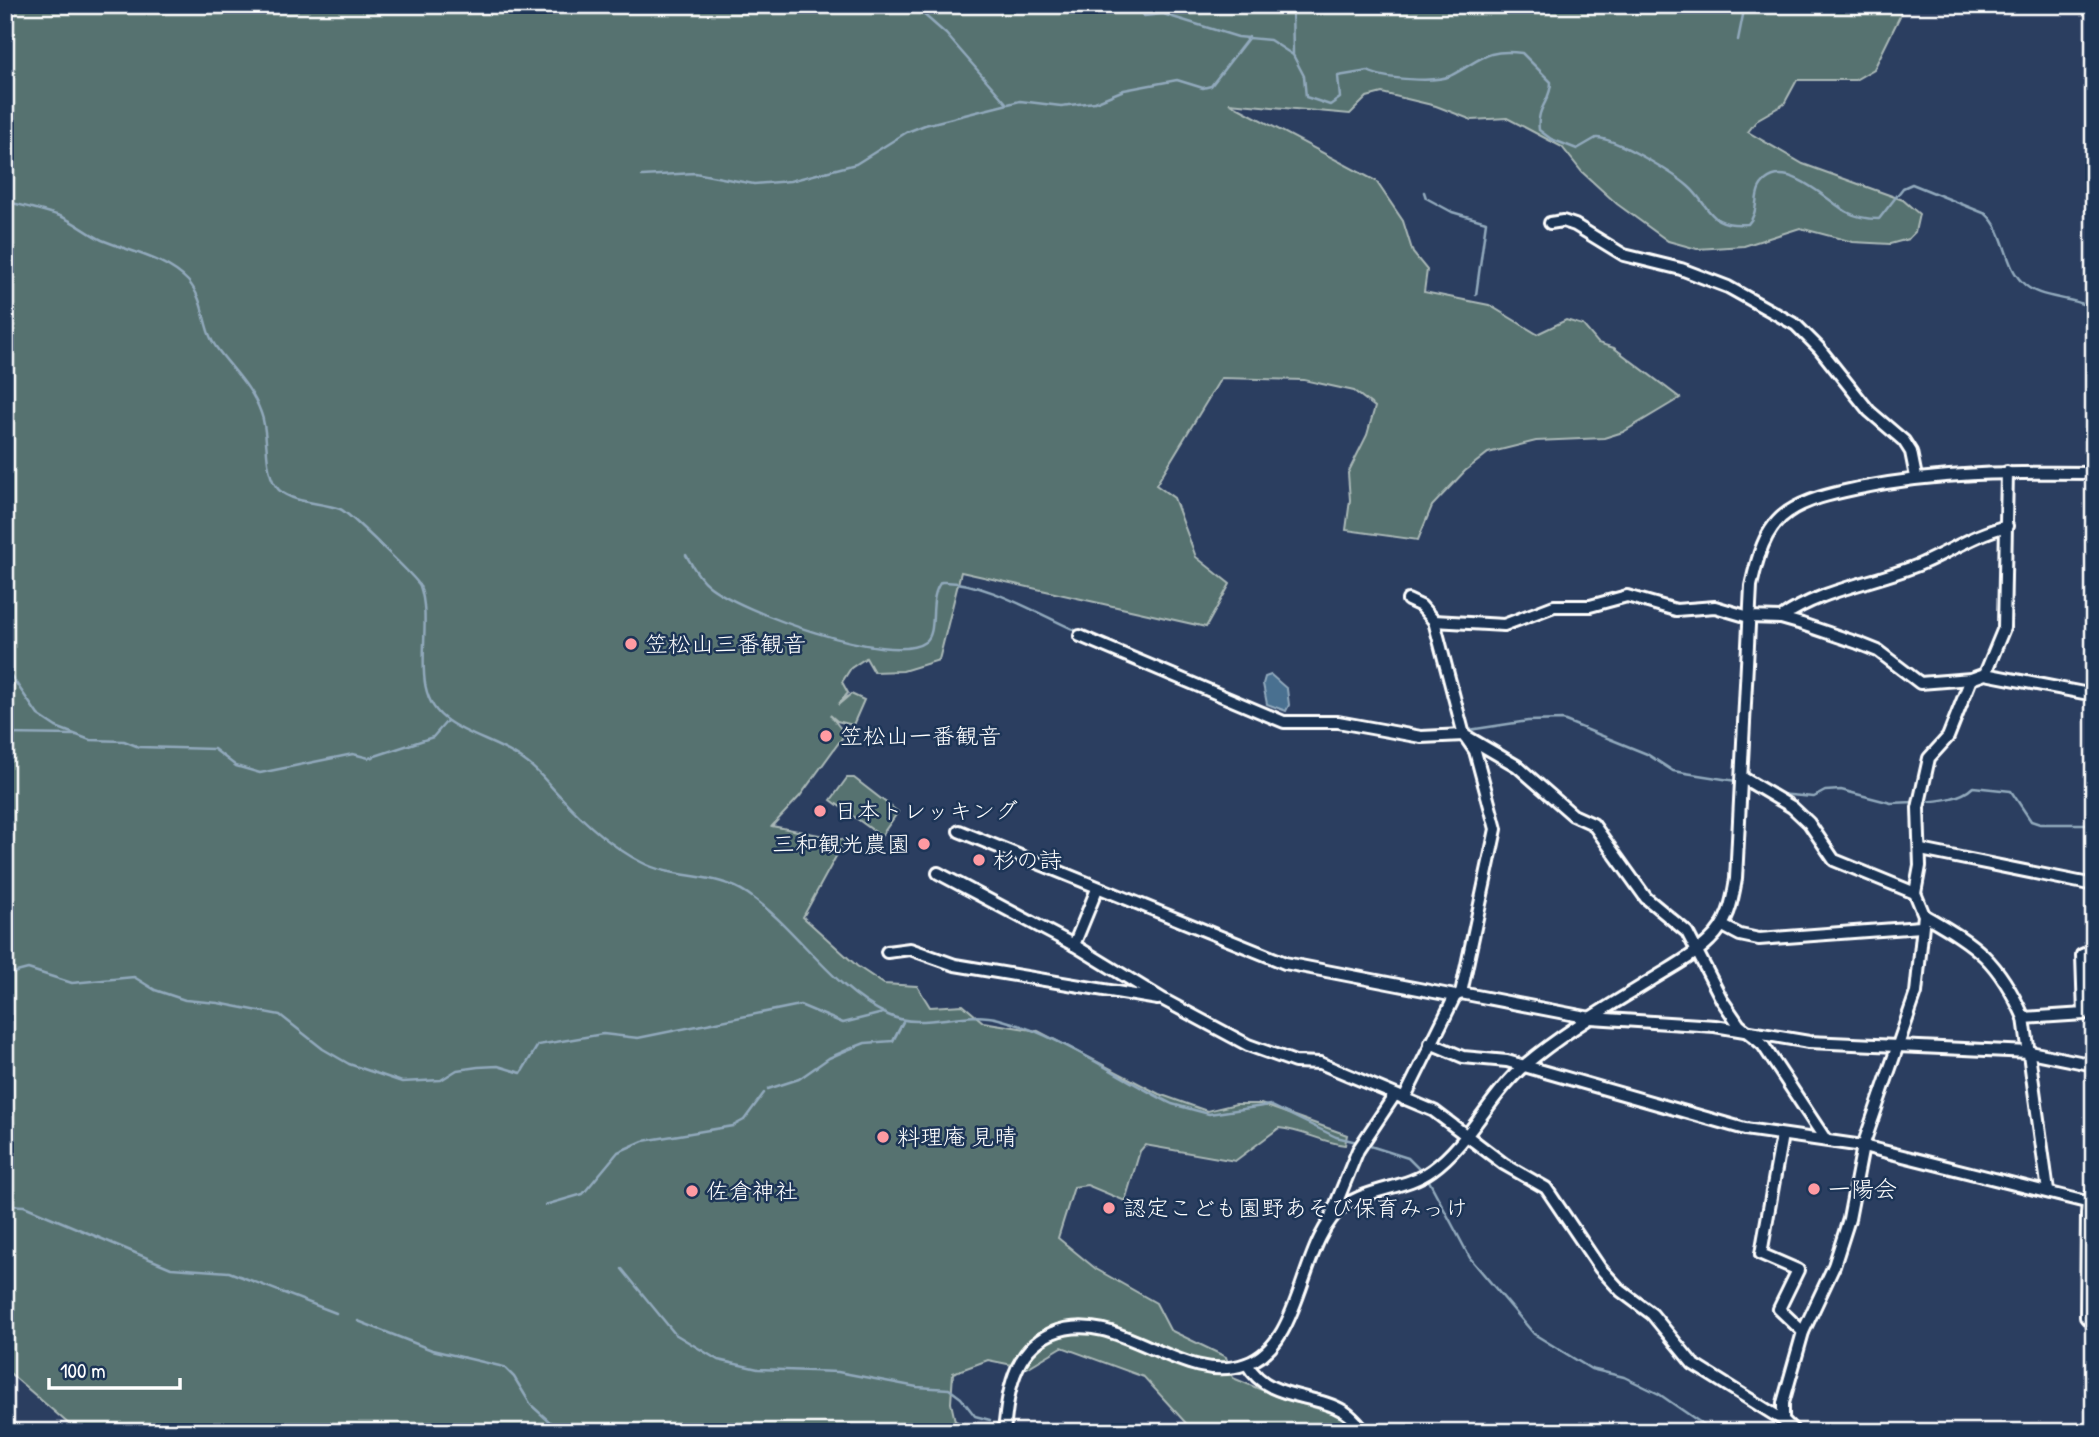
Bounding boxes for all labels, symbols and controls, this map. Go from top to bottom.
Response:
place label: 笠松山三番観音 [645,628,806,659]
marker: 笠松山三番観音 [623,636,639,652]
place label: 笠松山一番観音 [840,720,1001,751]
marker: 笠松山一番観音 [818,728,834,744]
place label: 日本トレッキング [834,795,1018,826]
marker: 日本トレッキング [812,803,828,819]
place label: 三和観光農園 [772,828,910,859]
marker: 三和観光農園 [916,836,932,852]
place label: 杉の詩 [993,844,1062,875]
marker: 杉の詩 [971,852,987,868]
place label: 料理庵 見晴 [897,1121,1017,1152]
marker: 料理庵 見晴 [875,1129,891,1145]
place label: 一陽会 [1828,1173,1897,1204]
place label: 佐倉神社 [706,1175,798,1206]
marker: 一陽会 [1806,1181,1822,1197]
marker: 佐倉神社 [684,1183,700,1199]
place label: 認定こども園野あそび保育みっけ [1123,1192,1468,1223]
marker: 認定こども園野あそび保育みっけ [1101,1200,1117,1216]
scale bar [49,1346,180,1390]
text: 100 m [60,1356,106,1385]

